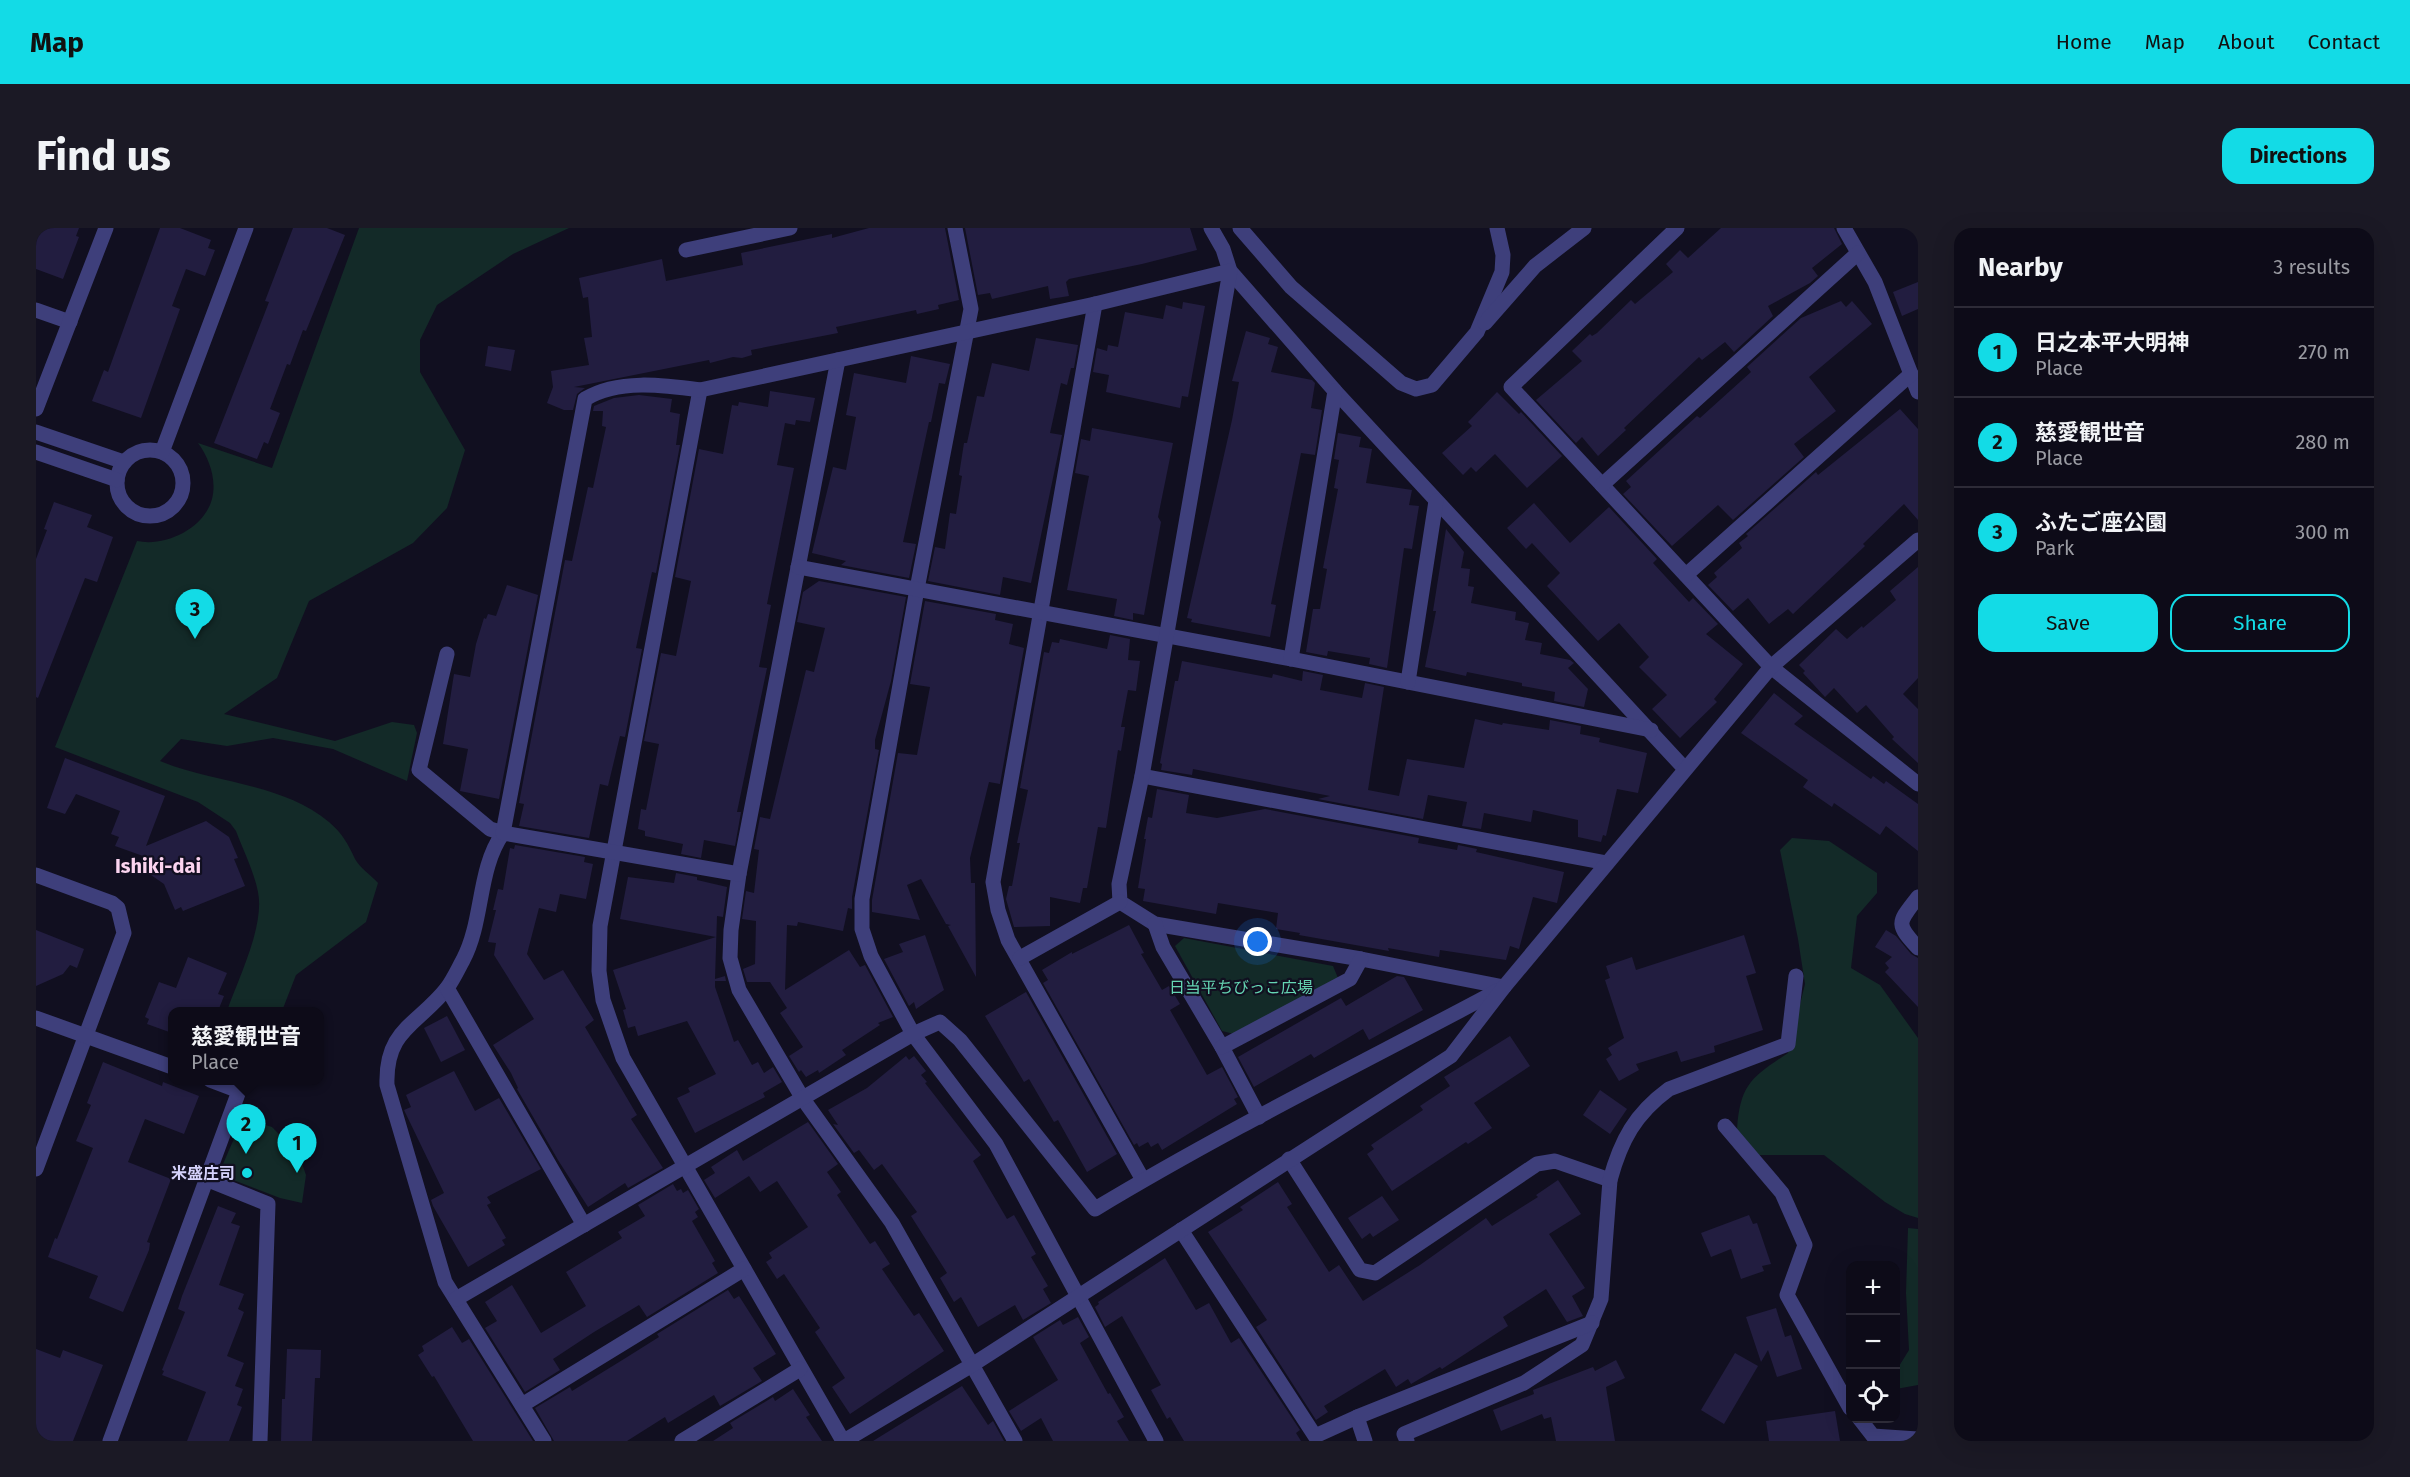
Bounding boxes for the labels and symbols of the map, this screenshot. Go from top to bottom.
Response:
pin: 3 [176,590,214,639]
district label: Ishiki-dai [115,854,201,878]
your location [1243,927,1272,956]
park label: 日当平ちびっこ広場 [1169,978,1313,997]
pin: 2 [226,1104,266,1154]
pin: 1 [278,1124,316,1173]
place label: 米盛庄司 [171,1164,235,1183]
marker: 米盛庄司 [240,1166,254,1180]

